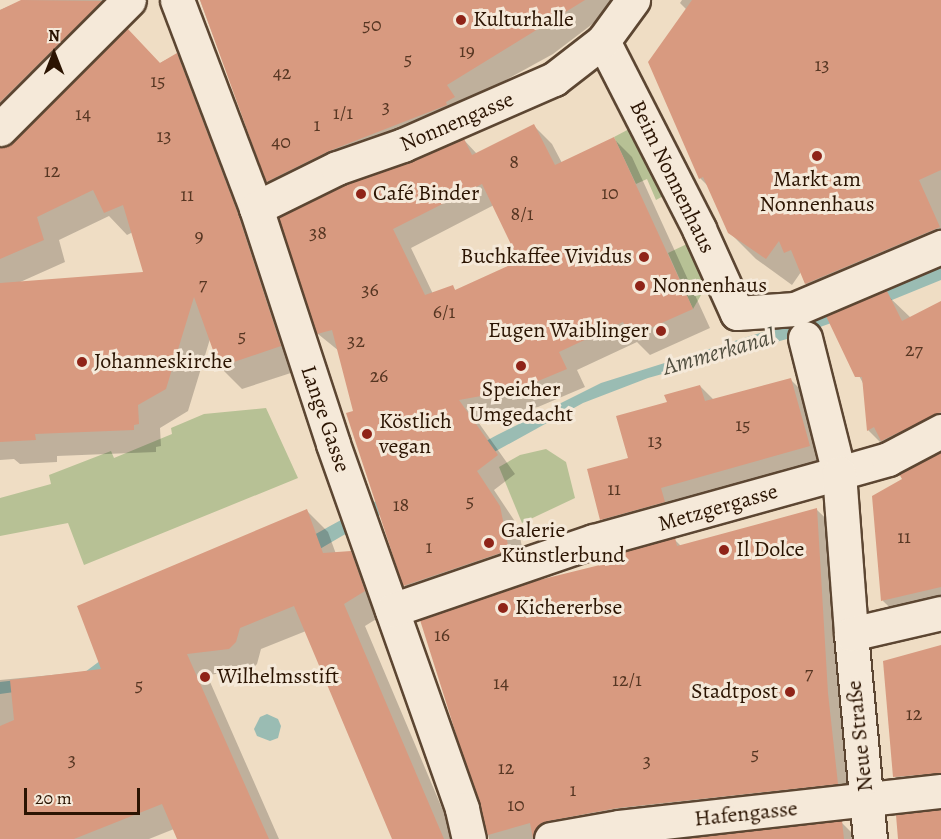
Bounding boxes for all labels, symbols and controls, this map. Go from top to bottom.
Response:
place label: Kulturhalle [473,7,574,33]
house number: 50 [362,12,382,36]
marker: Kulturhalle [454,13,468,27]
north arrow [24,24,84,84]
text: N [48,25,60,47]
house number: 19 [459,38,475,62]
house number: 5 [404,46,412,70]
house number: 13 [814,52,830,76]
house number: 42 [273,60,291,84]
house number: 15 [150,68,166,92]
street label: Nonnengasse [396,86,518,158]
house number: 3 [382,94,390,118]
street label: Beim Nonnenhaus [624,96,720,258]
house number: 1/1 [333,100,353,124]
house number: 14 [75,101,91,125]
house number: 1 [314,112,320,136]
house number: 13 [156,123,172,147]
house number: 40 [271,129,291,153]
house number: 8 [509,149,519,173]
marker: Markt am Nonnenhaus [810,149,824,163]
house number: 12 [44,158,60,182]
place label: Markt am Nonnenhaus [759,166,875,218]
house number: 10 [601,180,619,204]
place label: Café Binder [373,181,479,207]
house number: 11 [180,182,194,206]
marker: Café Binder [354,187,368,201]
house number: 8/1 [510,201,534,225]
house number: 38 [309,220,327,244]
house number: 9 [194,223,204,247]
place label: Buchkaffee Vividus [460,244,632,270]
marker: Buchkaffee Vividus [637,250,651,264]
house number: 7 [199,271,207,295]
place label: Nonnenhaus [652,273,767,299]
house number: 36 [361,277,379,301]
marker: Nonnenhaus [633,279,647,293]
house number: 6/1 [433,299,455,323]
place label: Eugen Waiblinger [488,318,649,344]
water label: Ammerkanal [660,322,778,382]
house number: 5 [238,323,246,347]
marker: Eugen Waiblinger [654,324,668,338]
house number: 32 [347,328,365,352]
house number: 27 [905,337,923,361]
place label: Johanneskirche [94,349,232,375]
marker: Johanneskirche [75,355,89,369]
marker: Speicher Umgedacht [514,359,528,373]
street label: Lange Gasse [294,362,356,476]
house number: 26 [370,363,388,387]
place label: Speicher Umgedacht [469,376,573,428]
place label: Köstlich vegan [379,408,452,460]
house number: 15 [735,412,751,436]
marker: Köstlich vegan [360,427,374,441]
house number: 13 [647,428,663,452]
house number: 11 [607,476,621,500]
street label: Metzgergasse [655,478,781,538]
house number: 5 [466,488,474,512]
house number: 18 [393,492,409,516]
place label: Galerie Künstlerbund [501,517,625,568]
house number: 11 [897,524,911,548]
house number: 1 [426,534,432,558]
marker: Galerie Künstlerbund [482,536,496,550]
place label: Il Dolce [736,537,804,563]
marker: Il Dolce [717,543,731,557]
place label: Kichererbse [515,595,622,621]
marker: Kichererbse [496,601,510,615]
house number: 16 [434,622,450,646]
house number: 7 [805,660,813,684]
place label: Wilhelmsstift [217,664,339,690]
house number: 12/1 [612,667,642,691]
marker: Wilhelmsstift [198,670,212,684]
house number: 14 [493,670,509,694]
house number: 5 [135,672,143,696]
place label: Stadtpost [691,679,778,705]
street label: Neue Straße [841,679,879,793]
marker: Stadtpost [783,685,797,699]
house number: 12 [906,701,922,725]
house number: 5 [751,741,759,765]
house number: 3 [68,747,76,771]
house number: 3 [643,748,651,772]
house number: 12 [498,755,514,779]
scale bar [27,776,142,814]
house number: 1 [570,777,576,801]
text: 20 m [35,786,72,810]
house number: 10 [507,792,525,816]
street label: Hafengasse [693,795,799,833]

